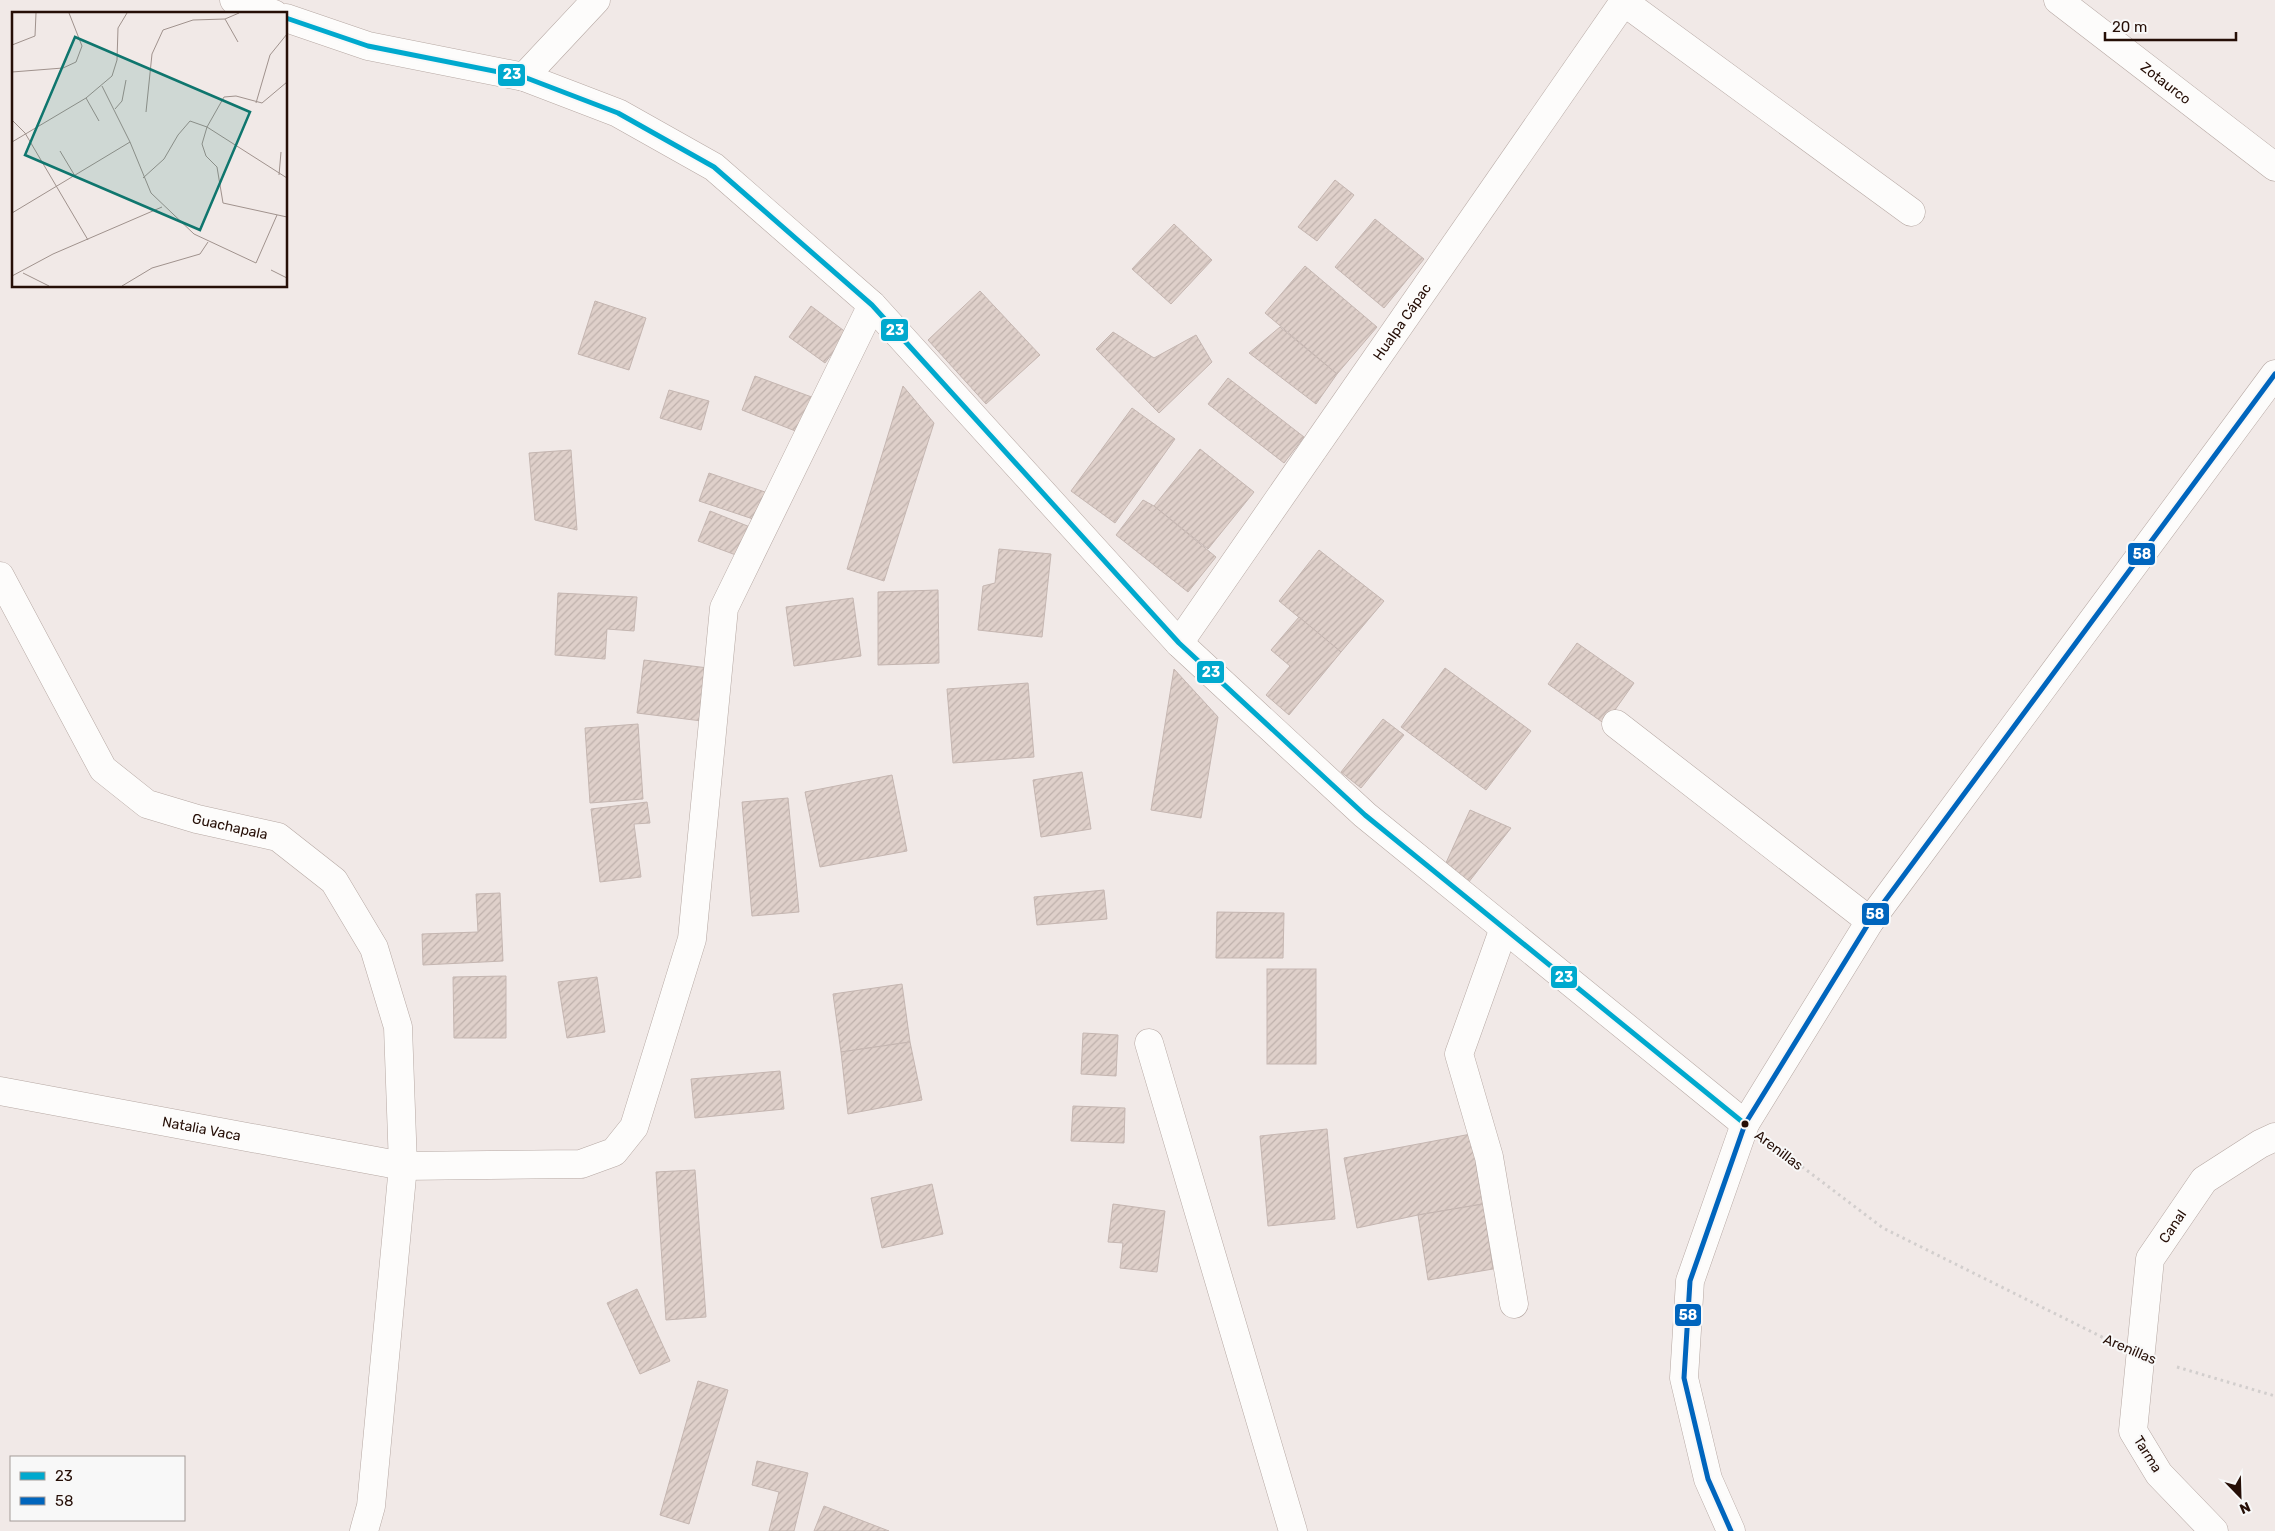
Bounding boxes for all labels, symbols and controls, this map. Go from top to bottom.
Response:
scale bar [2105,10,2236,42]
inset map [12,12,288,288]
text: 20 m [2112,18,2147,36]
street label: Zotaurco [2137,59,2194,108]
line badge: 23 [497,63,526,87]
text: 23 [503,66,521,83]
street label: Hualpa Cápac [1370,280,1435,364]
line badge: 23 [880,318,909,342]
text: 23 [886,322,904,339]
line badge: 58 [2127,542,2156,566]
text: 58 [2133,546,2151,563]
line badge: 23 [1196,660,1225,684]
text: 23 [1202,664,1220,681]
street label: Guachapala [190,810,269,843]
line badge: 58 [1861,902,1890,926]
text: 58 [1866,906,1884,923]
line badge: 23 [1550,965,1578,989]
text: 23 [1555,969,1573,986]
street label: Natalia Vaca [161,1113,242,1145]
unlabelled marker [1740,1119,1750,1129]
street label: Arenillas [1751,1127,1806,1174]
street label: Canal [2155,1207,2190,1246]
line badge: 58 [1674,1303,1702,1327]
text: 58 [1679,1307,1697,1324]
street label: Arenillas [2101,1331,2159,1368]
street label: Tarma [2130,1433,2165,1476]
legend [10,1456,185,1521]
text: 23 [55,1467,73,1485]
north arrow [2215,1471,2265,1521]
text: 58 [55,1492,73,1510]
text: N [2237,1498,2253,1517]

